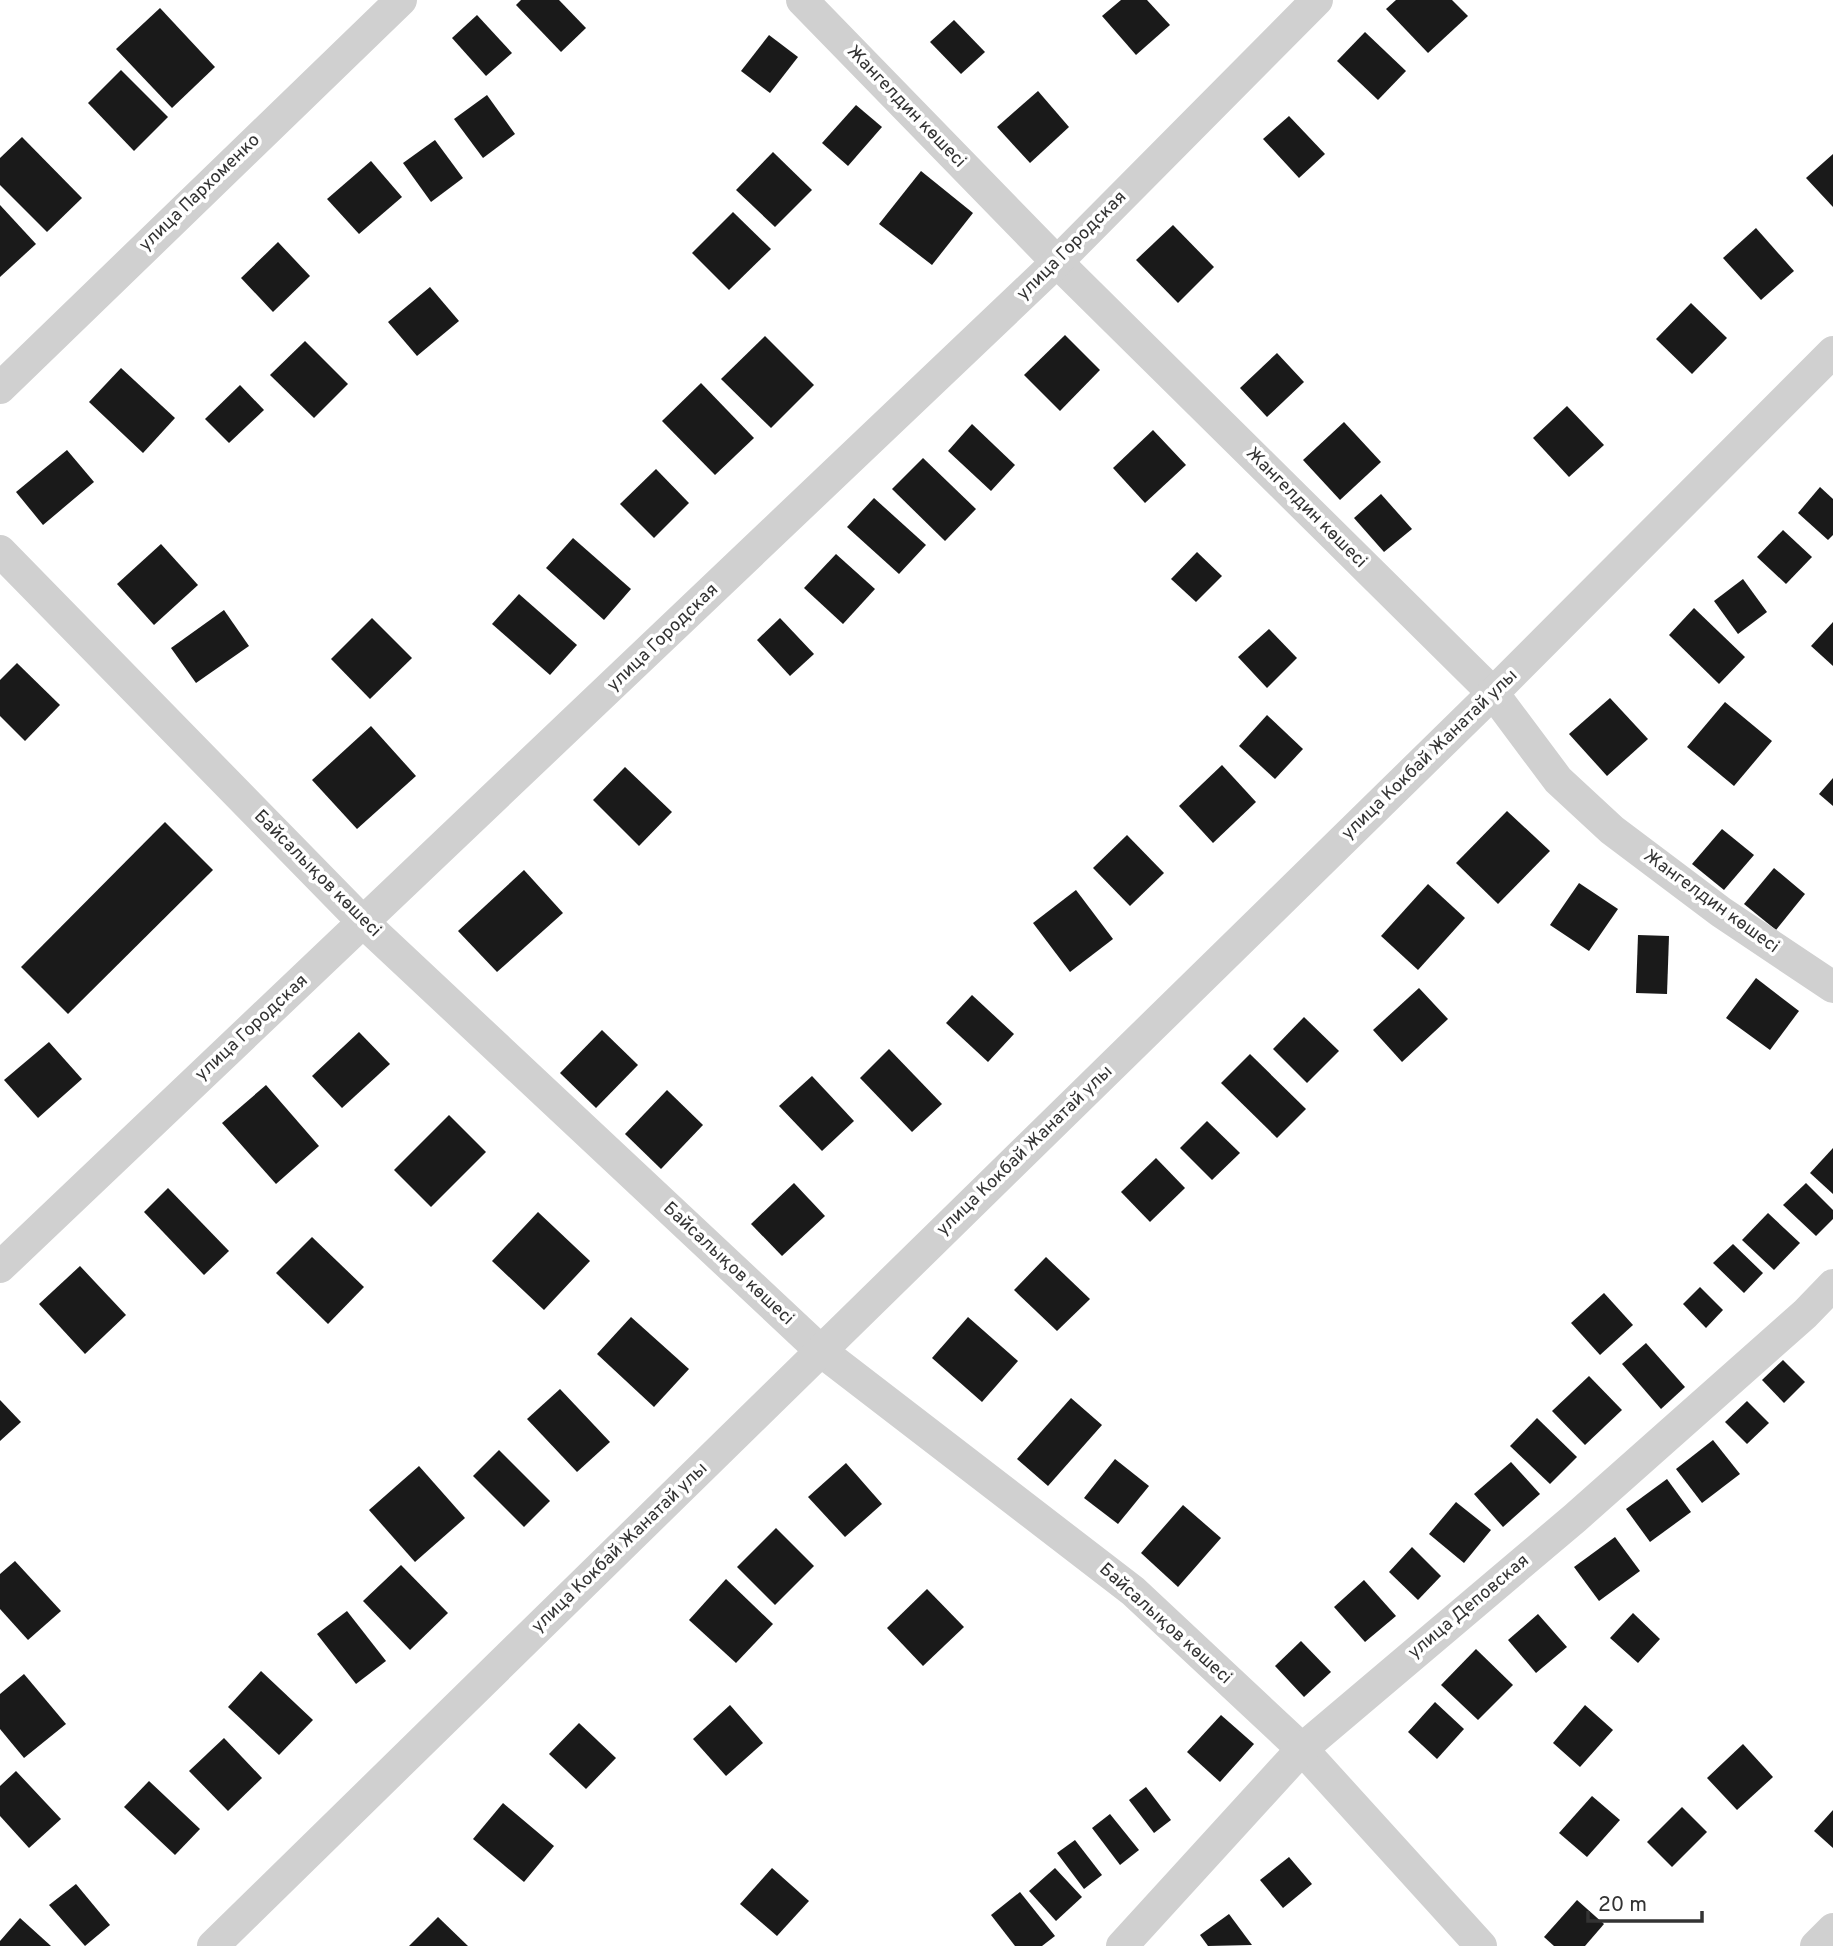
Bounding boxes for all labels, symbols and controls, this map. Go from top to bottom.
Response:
street label: Жангелдин көшесі [841,41,971,173]
street label: улица Пархоменко [135,129,265,257]
street label: улица Городская [1012,186,1132,306]
street label: Жангелдин көшесі [1241,443,1371,573]
street label: улица Городская [602,579,724,697]
street label: улица Кокбай Жанатай улы [1337,665,1523,845]
street label: Байсалықов көшесі [248,805,386,943]
street label: Жангелдин көшесі [1639,845,1783,959]
street label: улица Городская [191,970,313,1086]
street label: улица Кокбай Жанатай улы [932,1061,1118,1241]
street label: Байсалықов көшесі [658,1197,798,1331]
street label: улица Кокбай Жанатай улы [527,1458,713,1638]
street label: улица Деповская [1404,1550,1534,1664]
street label: Байсалықов көшесі [1094,1558,1236,1690]
scale bar [1588,1880,1702,1924]
text: 20 m [1598,1892,1647,1919]

